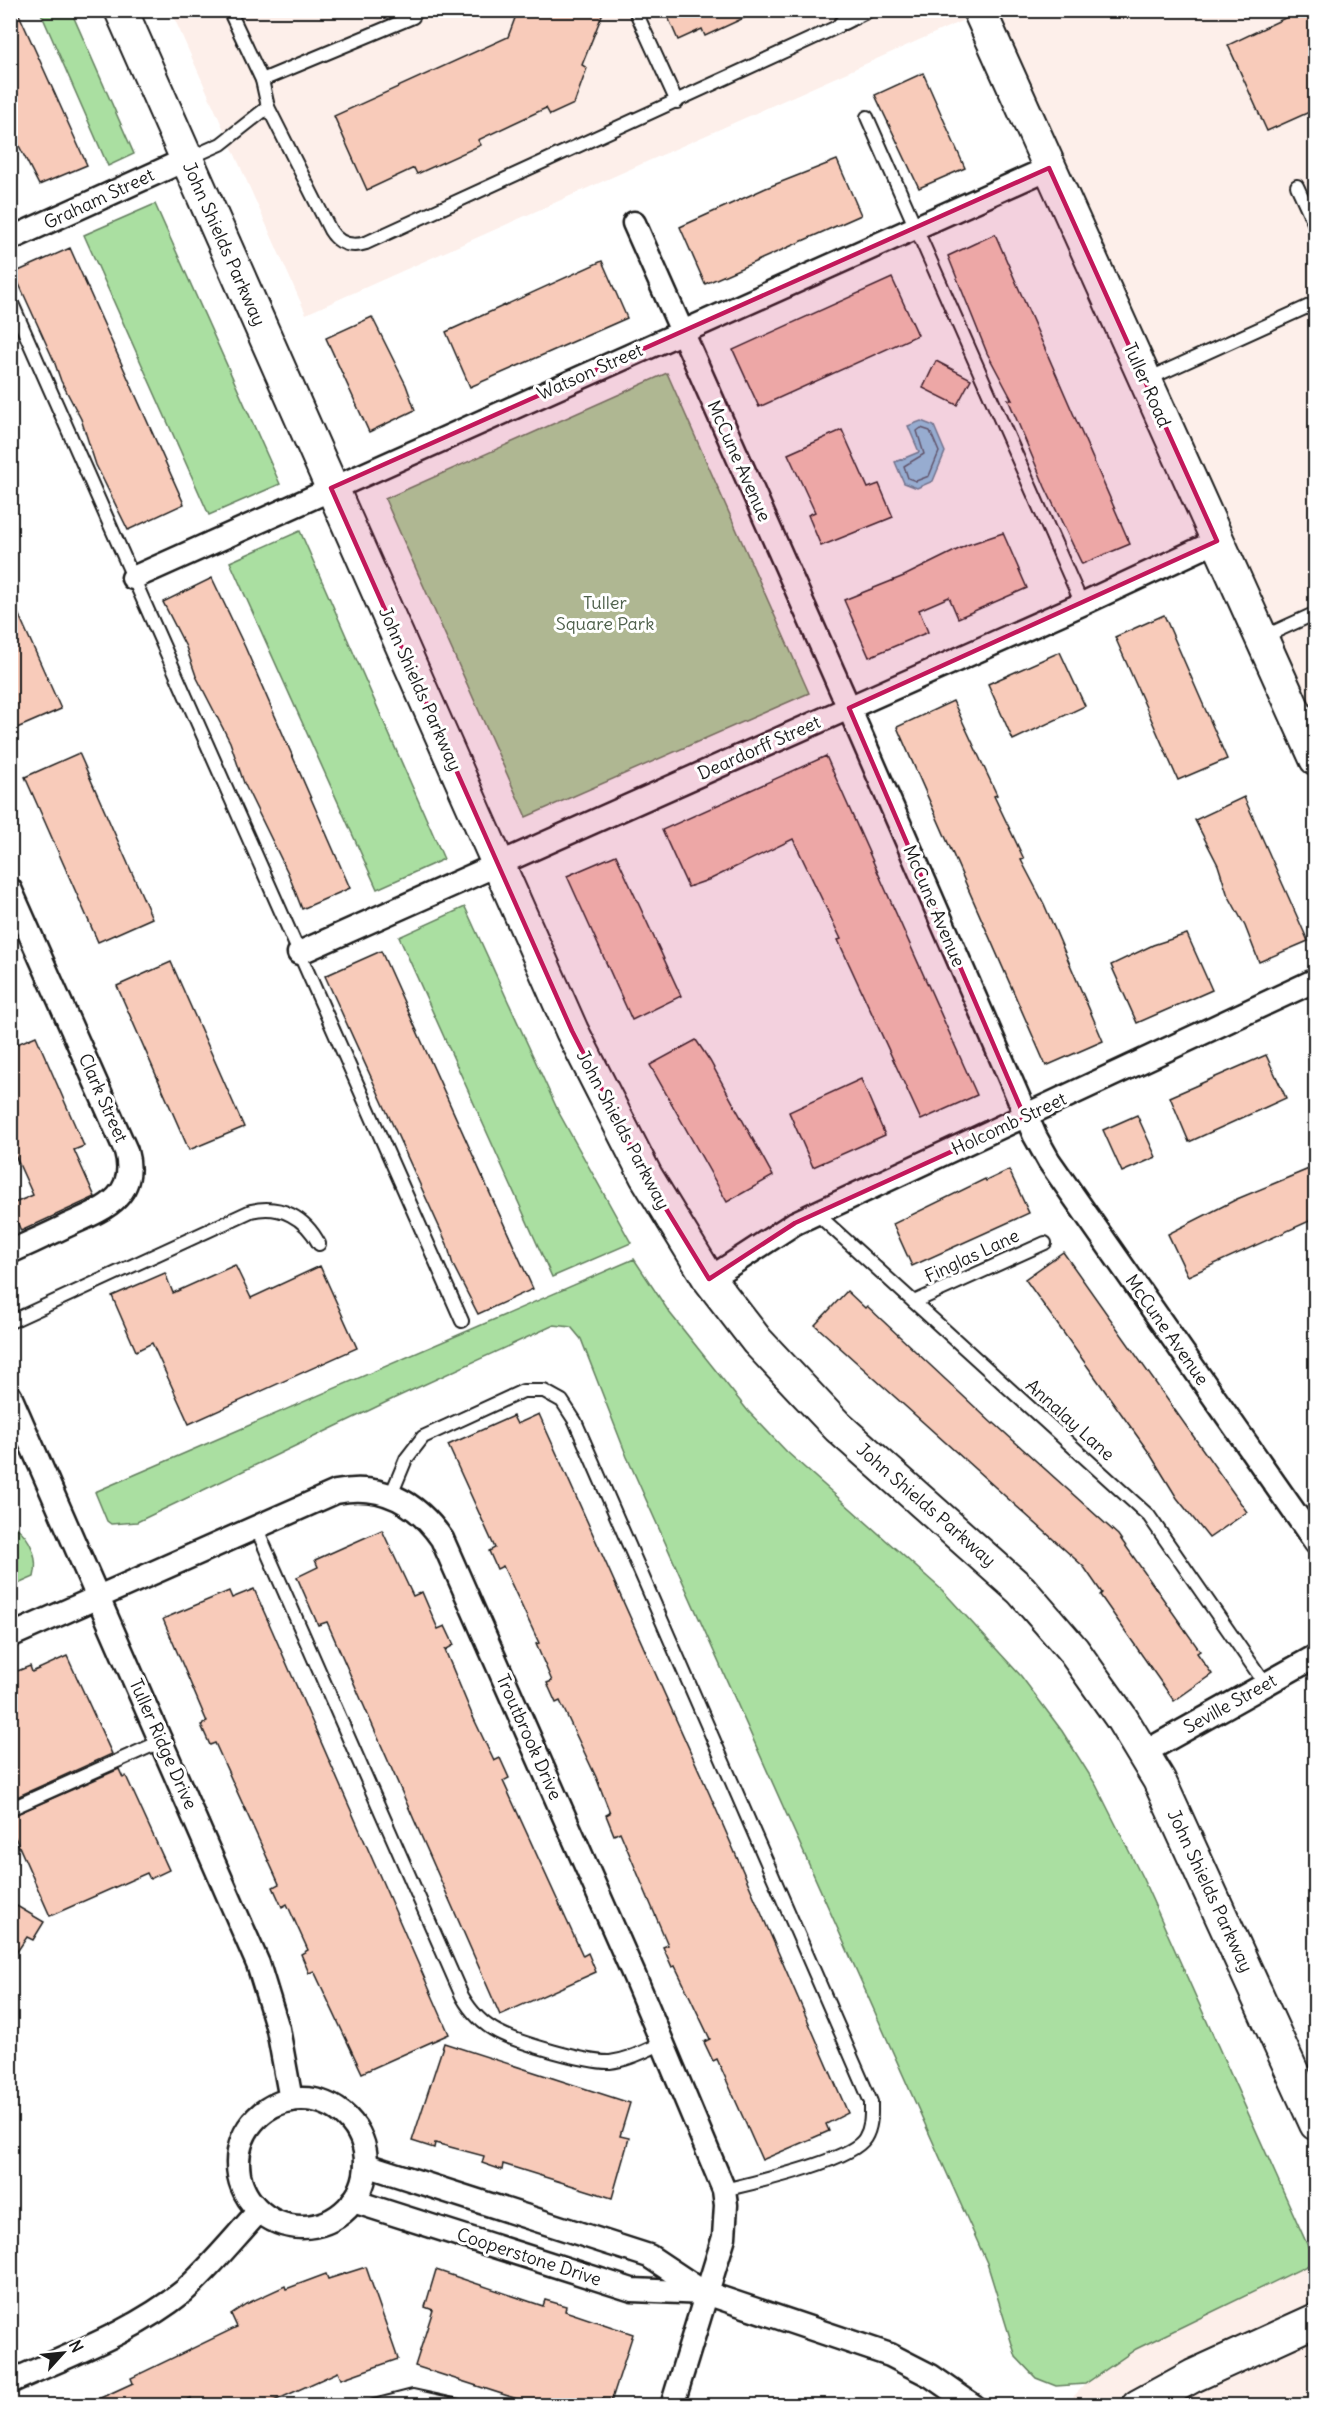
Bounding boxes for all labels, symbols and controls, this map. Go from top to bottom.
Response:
street label: John Shields Parkway [178,158,271,329]
street label: Graham Street [40,163,158,234]
street label: Watson Street [533,338,646,405]
street label: Tuller Road [1119,339,1176,431]
street label: McCune Avenue [702,397,776,525]
park label: Tuller Square Park [556,591,654,635]
street label: John Shields Parkway [374,603,467,774]
street label: Deardorff Street [694,710,824,785]
street label: McCune Avenue [898,841,970,970]
street label: John Shields Parkway [572,1046,675,1213]
street label: Clark Street [74,1050,133,1146]
street label: Holcomb Street [948,1087,1070,1160]
street label: Finglas Lane [921,1224,1023,1287]
street label: McCune Avenue [1121,1270,1214,1390]
street label: Annalay Lane [1021,1374,1119,1465]
street label: John Shields Parkway [852,1438,1001,1571]
street label: Seville Street [1179,1669,1280,1738]
street label: Troutbrook Drive [491,1670,568,1803]
street label: Tuller Ridge Drive [124,1675,203,1813]
street label: John Shields Parkway [1163,1806,1258,1976]
street label: Cooperstone Drive [454,2222,604,2291]
north arrow [33,2323,93,2383]
text: N [65,2337,88,2356]

